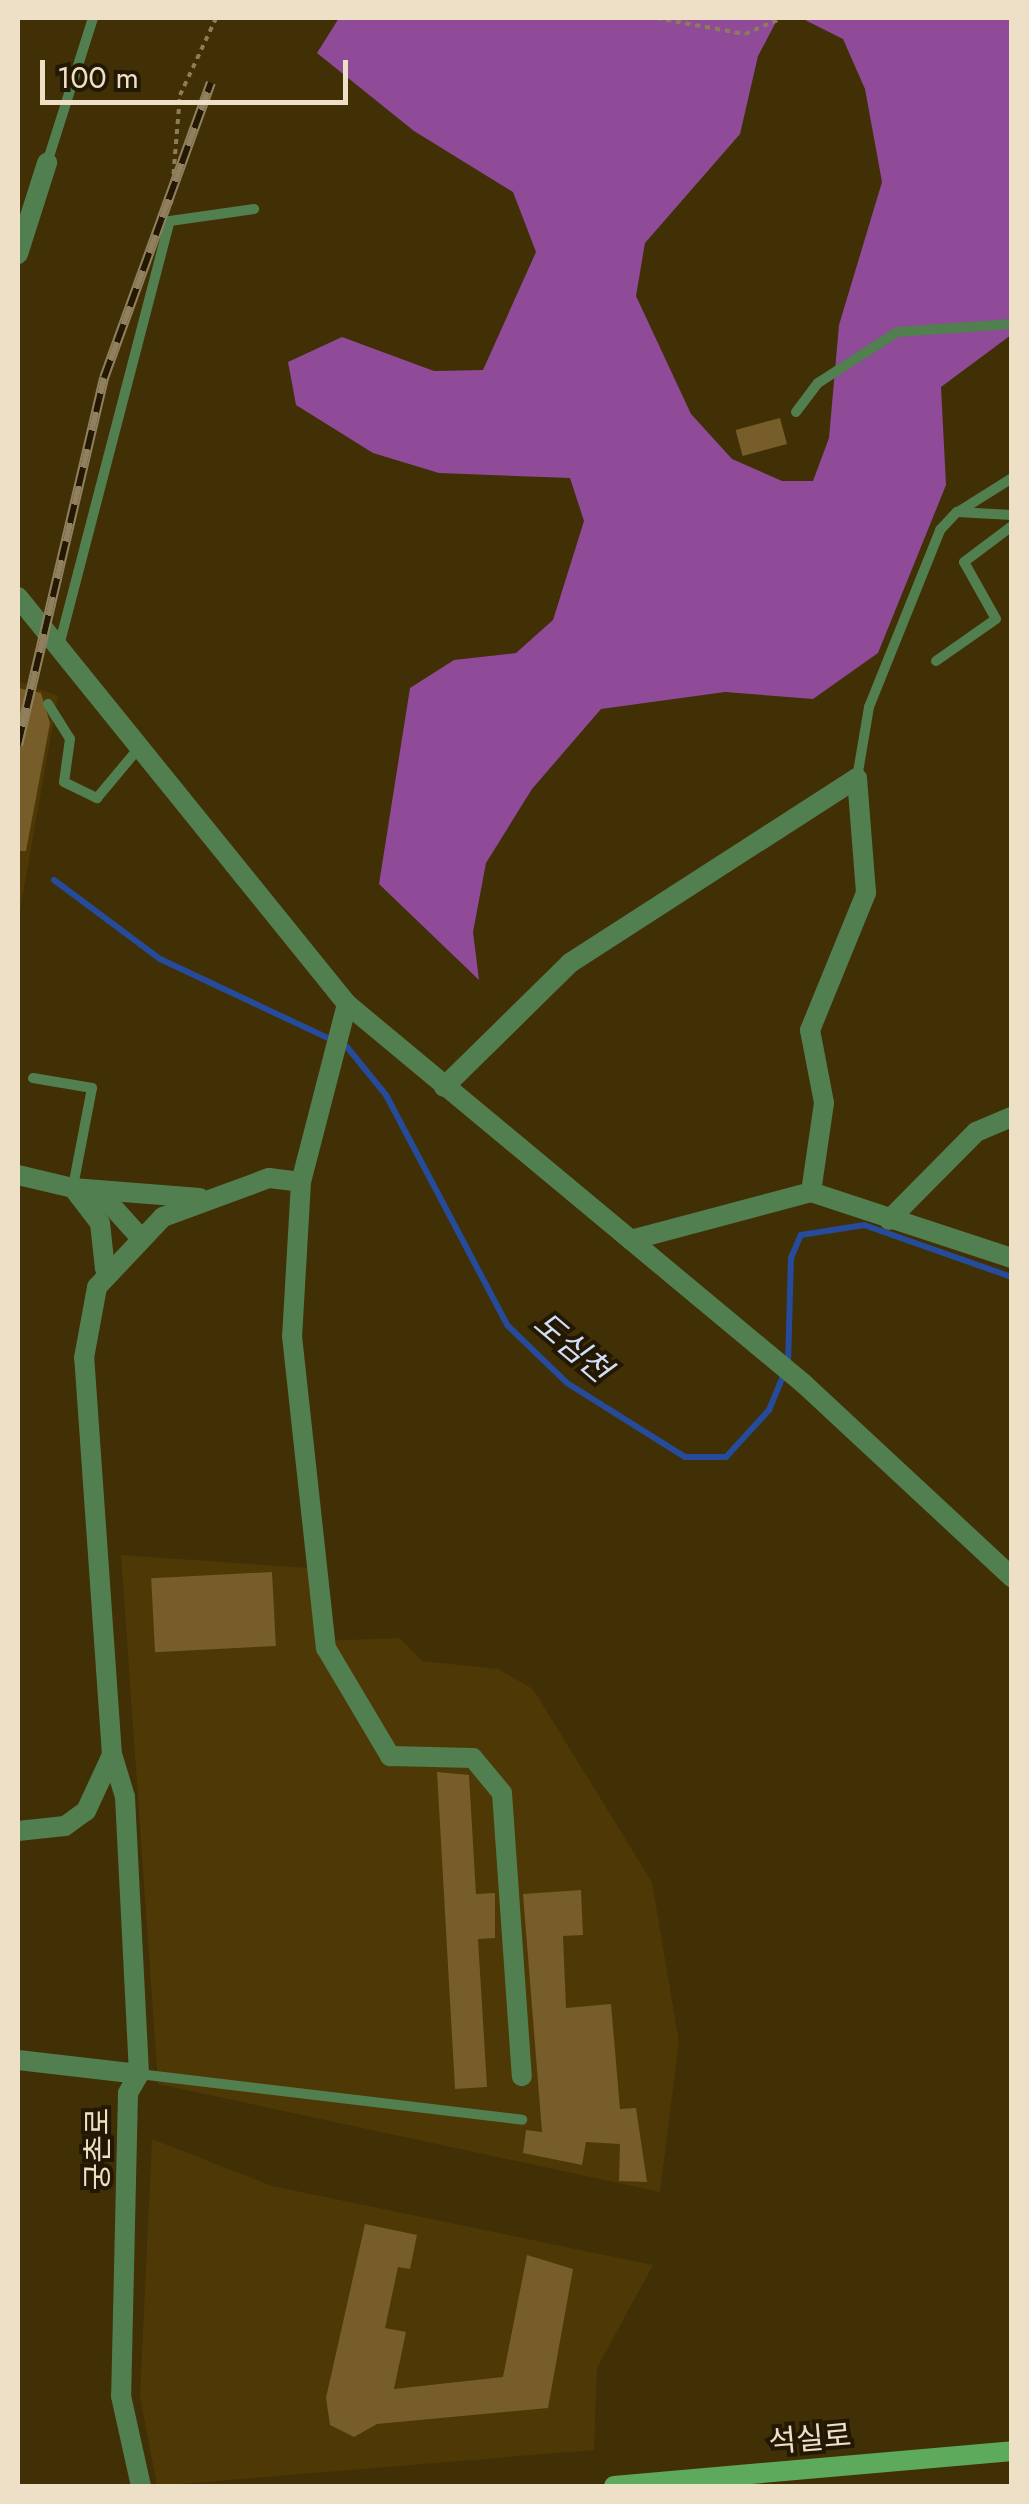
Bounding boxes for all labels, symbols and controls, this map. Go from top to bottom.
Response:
scale bar [45,40,352,102]
text: 100 m [57,56,139,99]
water label: 도심천 [526,1304,618,1390]
street label: 궁촌로 [80,2108,116,2190]
street label: 석실로 [767,2417,853,2461]

